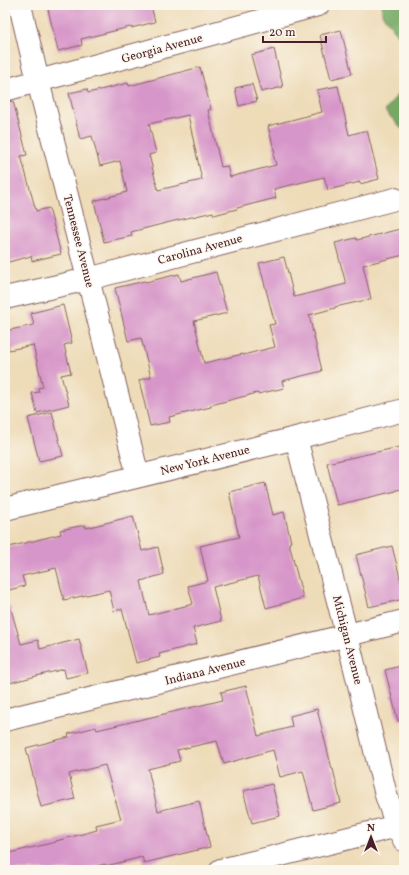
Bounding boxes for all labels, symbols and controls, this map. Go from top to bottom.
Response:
scale bar [263,18,326,44]
text: 20 m [269,25,296,41]
street label: Georgia Avenue [120,30,205,67]
street label: Tennessee Avenue [59,193,97,290]
street label: Carolina Avenue [156,231,245,269]
street label: New York Avenue [159,442,252,480]
street label: Michigan Avenue [328,594,366,687]
street label: Indiana Avenue [163,654,248,690]
north arrow [351,817,391,857]
text: N [367,821,375,836]

